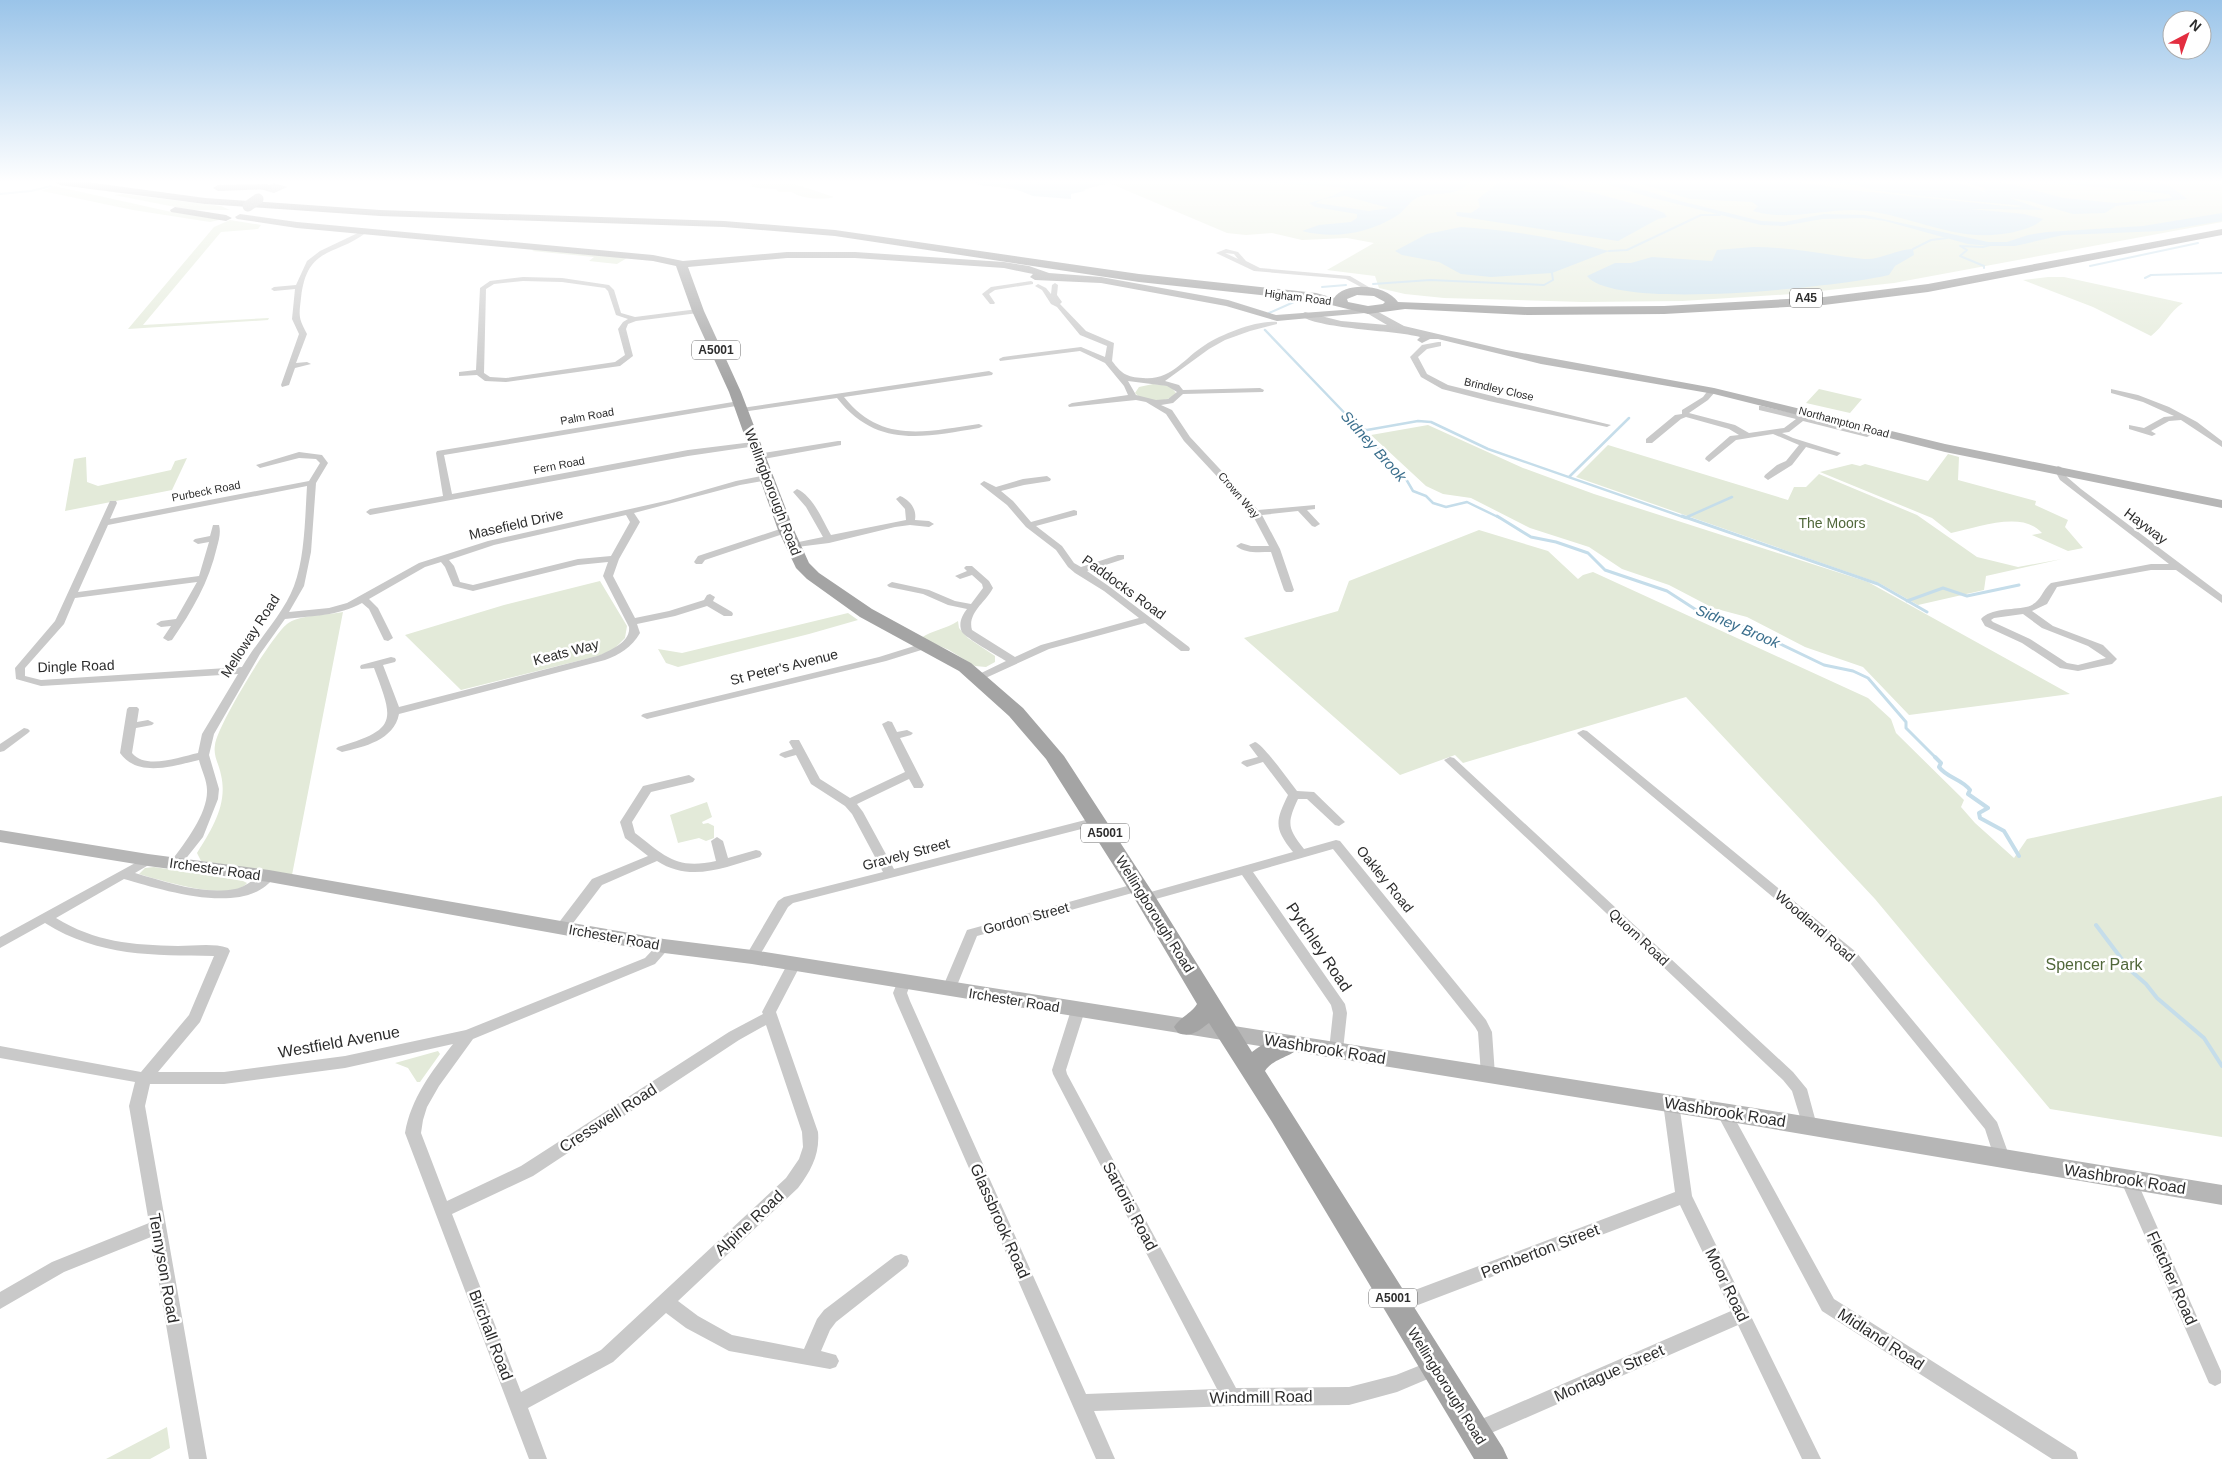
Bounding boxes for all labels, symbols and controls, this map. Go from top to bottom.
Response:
north arrow [2162,10,2212,60]
text: N [2186,16,2205,35]
street label: Higham Road [1264,287,1332,307]
road number: A45 [1790,288,1822,308]
road number: A5001 [692,340,740,360]
street label: Brindley Close [1463,375,1535,403]
street label: Northampton Road [1798,404,1890,440]
street label: Palm Road [559,405,615,427]
water label: Sidney Brook [1338,407,1411,486]
street label: Wellingborough Road [741,426,805,558]
street label: Fern Road [532,454,586,476]
street label: Crown Way [1216,470,1262,521]
street label: Purbeck Road [171,478,241,504]
street label: Masefield Drive [467,505,565,543]
street label: Hayway [2121,505,2171,547]
park label: The Moors [1799,515,1865,531]
street label: Paddocks Road [1079,551,1169,623]
street label: Melloway Road [217,592,283,680]
water label: Sidney Brook [1694,601,1784,652]
street label: Keats Way [531,636,601,668]
street label: St Peter's Avenue [728,646,840,688]
street label: Dingle Road [37,657,115,675]
road number: A5001 [1081,824,1129,842]
street label: Gravely Street [861,835,951,873]
street label: Oakley Road [1353,843,1417,915]
street label: Wellingborough Road [1113,853,1197,975]
street label: Irchester Road [168,855,262,883]
street label: Woodland Road [1772,887,1858,965]
street label: Gordon Street [981,899,1071,937]
street label: Pytchley Road [1283,899,1355,995]
street label: Quorn Road [1606,905,1672,969]
street label: Irchester Road [567,921,661,953]
park label: Spencer Park [2046,956,2143,973]
street label: Irchester Road [967,985,1061,1015]
street label: Westfield Avenue [277,1023,401,1061]
street label: Washbrook Road [1263,1031,1387,1067]
street label: Cresswell Road [556,1080,660,1156]
street label: Washbrook Road [1663,1094,1787,1130]
street label: Sartoris Road [1100,1159,1160,1253]
street label: Glassbrook Road [967,1161,1033,1281]
street label: Washbrook Road [2063,1161,2187,1197]
street label: Alpine Road [711,1187,787,1259]
street label: Tennyson Road [146,1212,182,1324]
street label: Pemberton Street [1478,1220,1602,1281]
street label: Fletcher Road [2144,1229,2200,1327]
street label: Moor Road [1702,1246,1752,1324]
street label: Birchall Road [466,1288,516,1382]
road number: A5001 [1369,1289,1417,1308]
street label: Midland Road [1835,1305,1927,1373]
street label: Wellingborough Road [1405,1325,1489,1447]
street label: Montague Street [1552,1341,1667,1405]
street label: Windmill Road [1209,1388,1313,1406]

